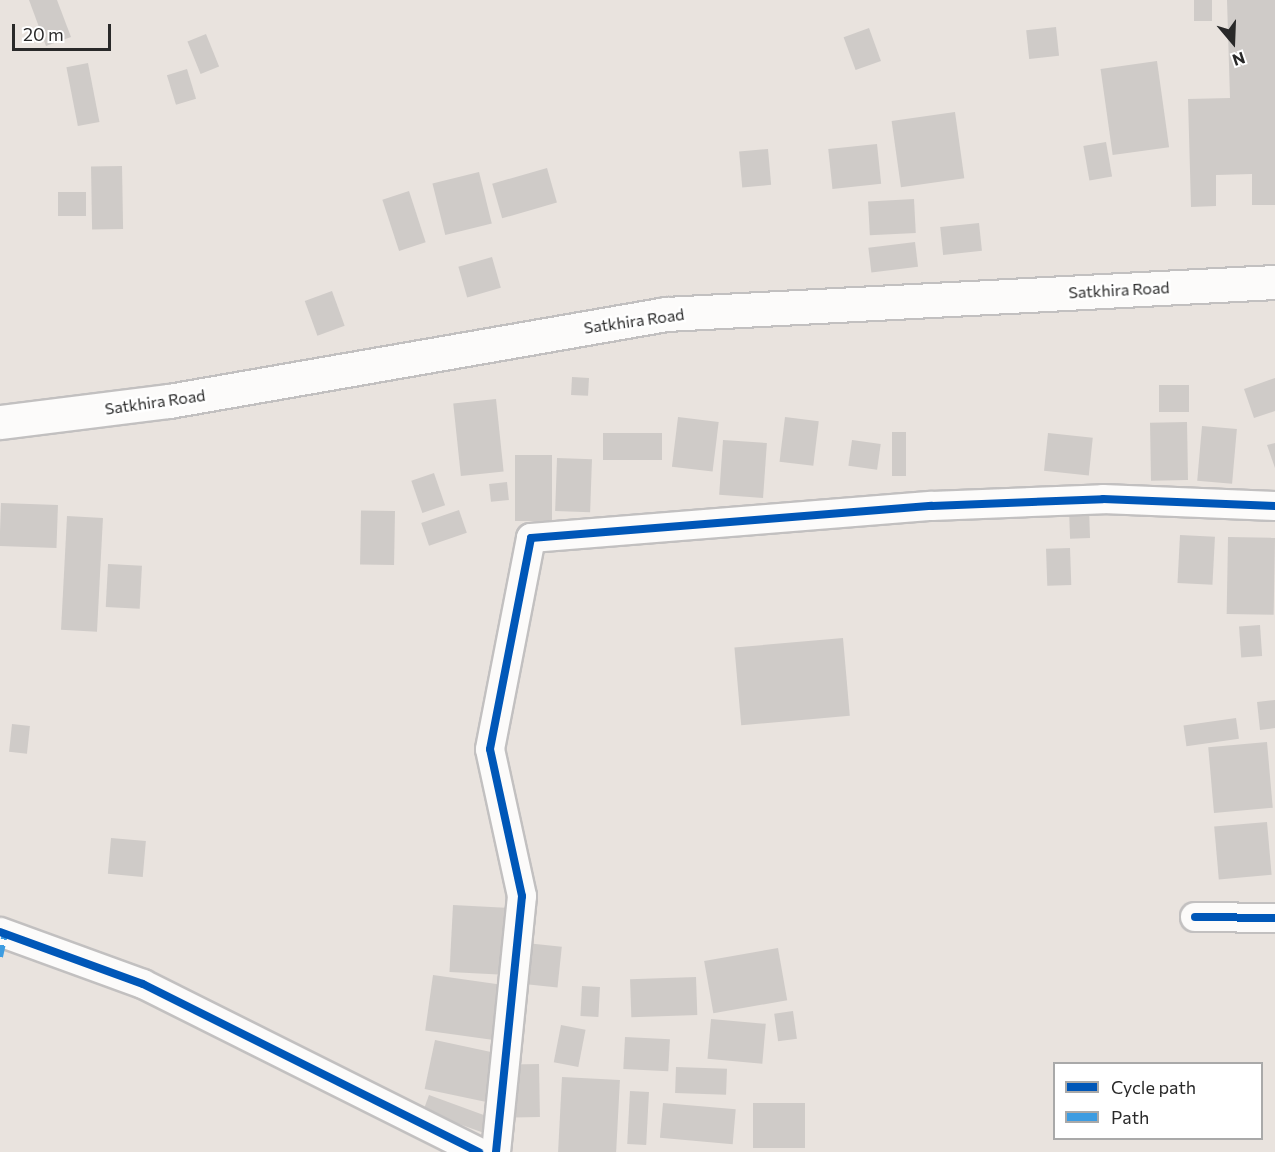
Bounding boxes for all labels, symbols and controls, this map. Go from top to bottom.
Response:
scale bar [15,12,114,50]
north arrow [1203,12,1263,72]
text: 20 m [23,23,64,45]
text: N [1230,49,1248,70]
street label: Satkhira Road [1068,278,1170,302]
street label: Satkhira Road [583,304,685,338]
street label: Satkhira Road [104,385,206,419]
legend [1053,1062,1263,1140]
text: Cycle path [1111,1076,1196,1098]
text: Path [1111,1106,1149,1128]

